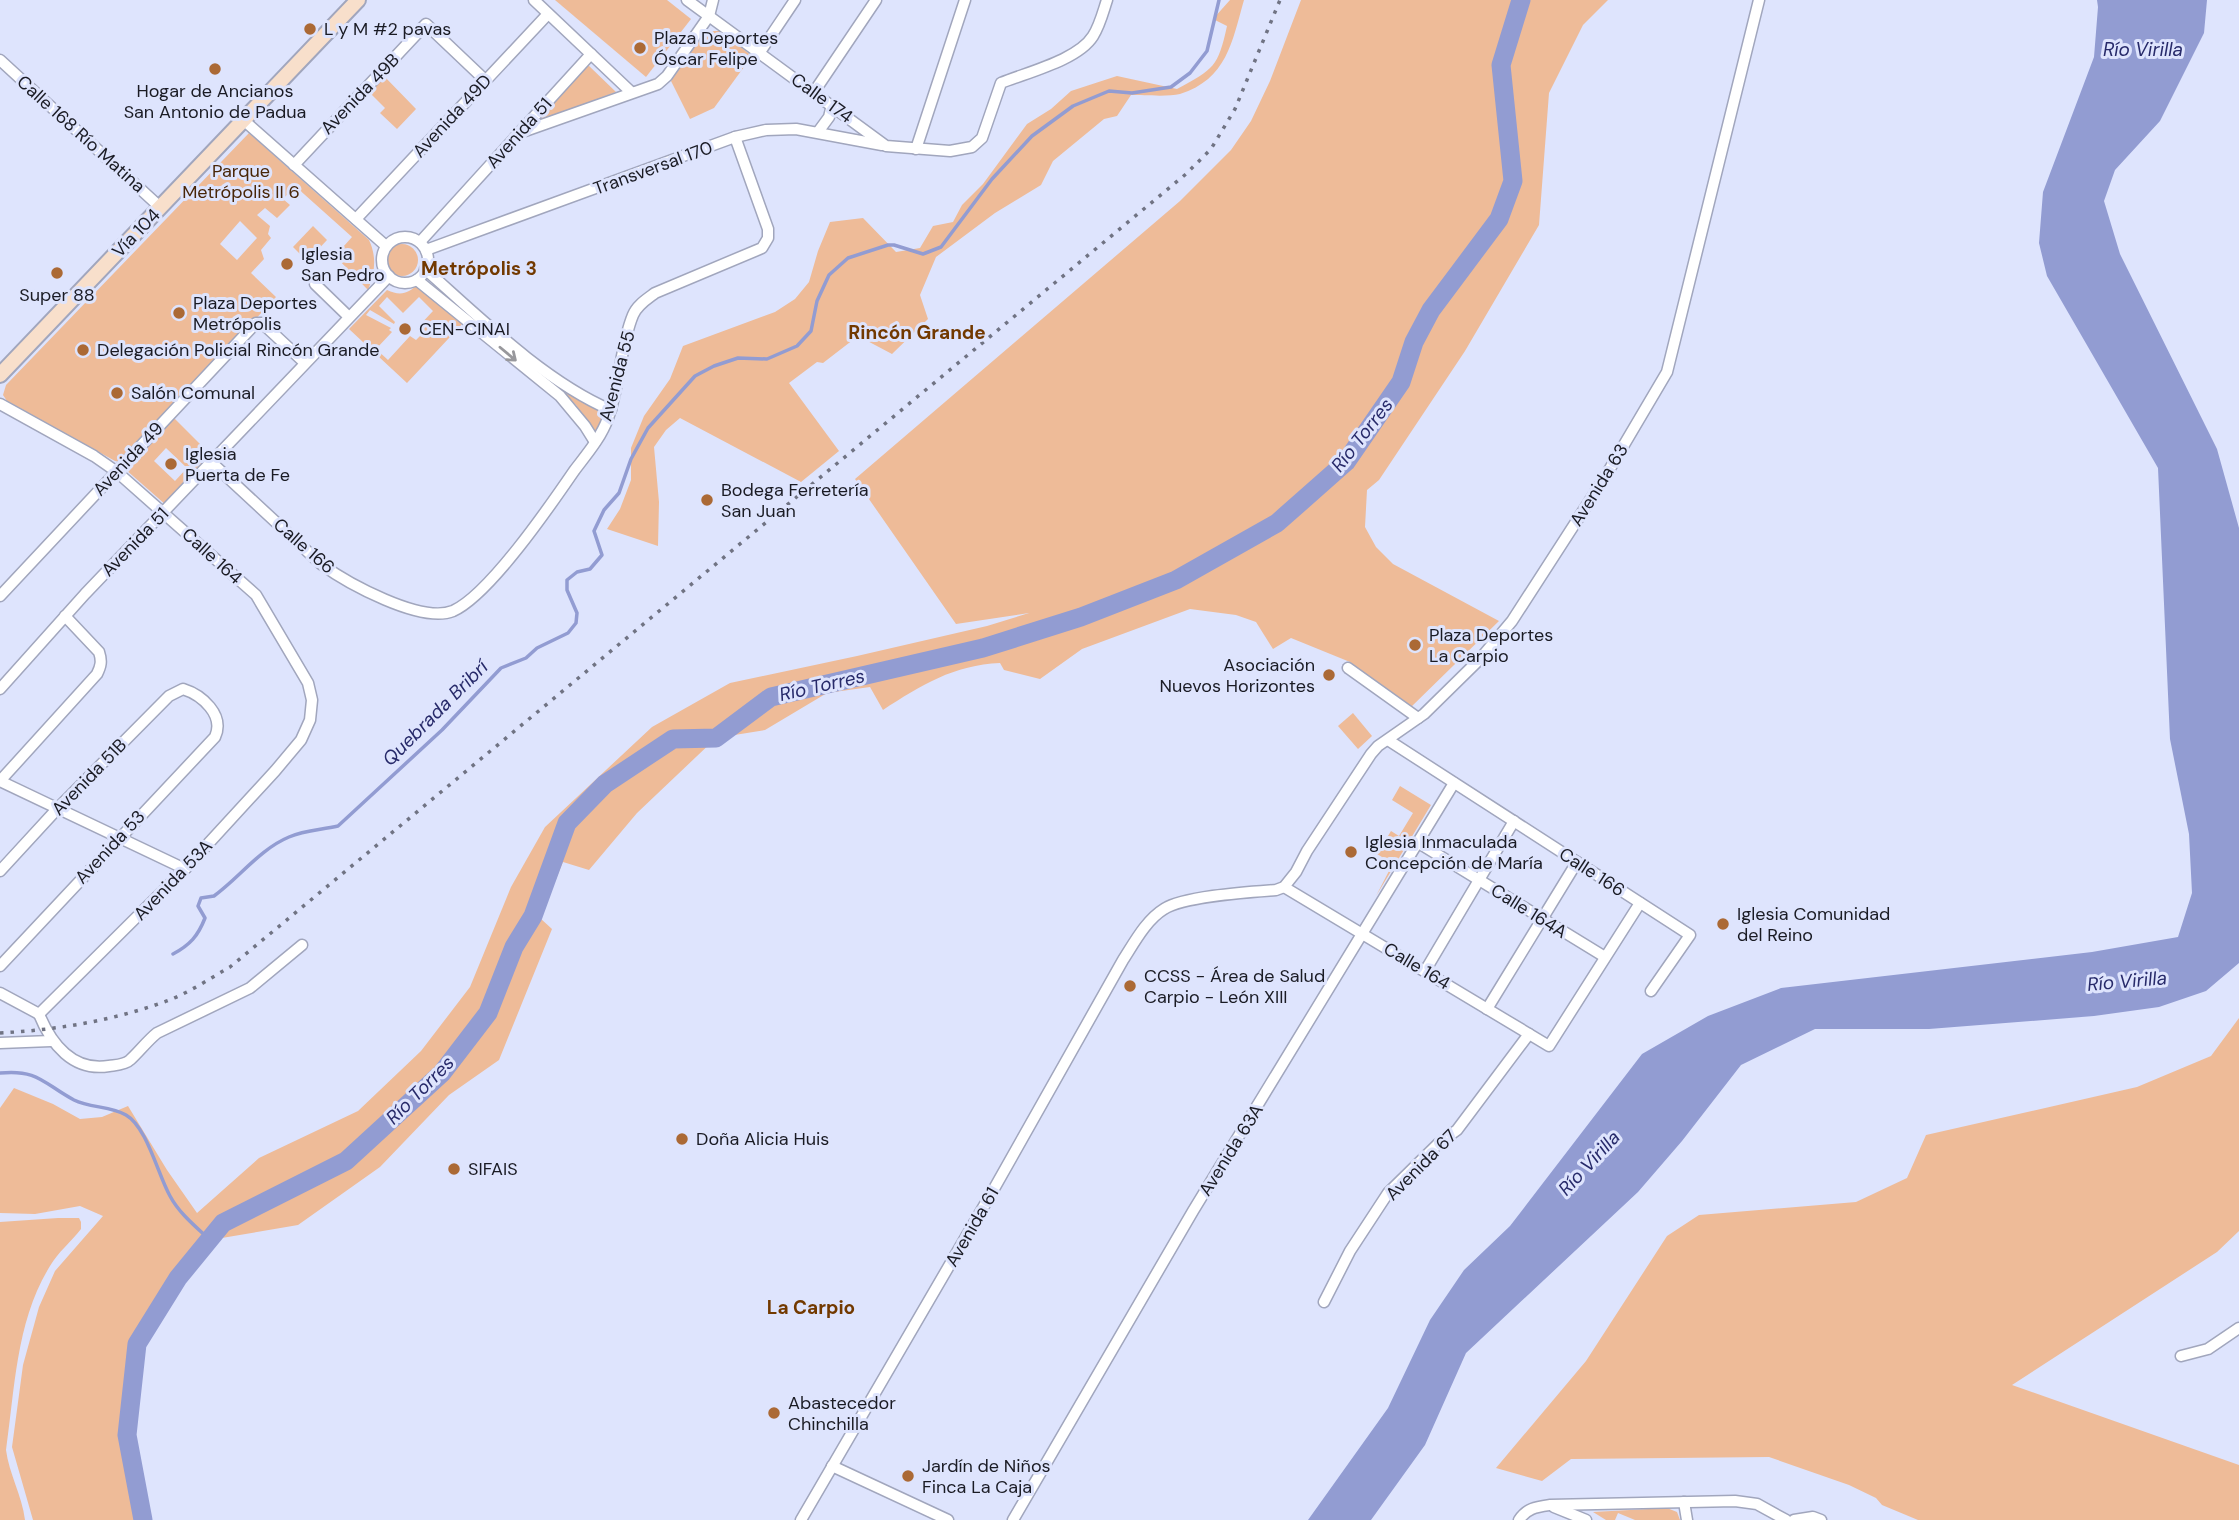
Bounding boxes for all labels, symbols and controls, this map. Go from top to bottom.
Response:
place label: L y M #2 pavas [324,17,451,41]
marker: L y M #2 pavas [302,21,318,37]
place label: Plaza Deportes Óscar Felipe [654,26,778,71]
water label: Río Virilla [2103,37,2183,62]
marker: Plaza Deportes Óscar Felipe [632,40,648,56]
street label: Avenida 49B [315,48,405,140]
marker: Hogar de Ancianos San Antonio de Padua [207,61,223,77]
street label: Calle 174 [786,67,858,129]
street label: Avenida 49D [407,69,497,163]
street label: Calle 168 Río Matina [12,70,150,198]
place label: Hogar de Ancianos San Antonio de Padua [124,79,306,124]
street label: Avenida 51 [481,92,557,174]
street label: Transversal 170 [590,135,716,201]
park label: Parque Metrópolis II 6 [182,159,300,204]
street label: Vía 104 [107,203,165,263]
place label: Iglesia San Pedro [301,242,385,287]
marker: Iglesia San Pedro [279,256,295,272]
district label: Metrópolis 3 [421,256,537,281]
marker: Super 88 [49,265,65,281]
place label: Super 88 [19,283,95,307]
place label: Plaza Deportes Metrópolis [193,291,317,336]
marker: Plaza Deportes Metrópolis [171,305,187,321]
place label: CEN-CINAI [419,317,510,341]
district label: Rincón Grande [848,320,986,345]
marker: CEN-CINAI [397,321,413,337]
street label: Avenida 55 [593,328,641,424]
place label: Delegación Policial Rincón Grande [97,338,380,362]
marker: Delegación Policial Rincón Grande [75,342,91,358]
one-way arrow [498,347,516,362]
place label: Salón Comunal [131,381,255,405]
marker: Salón Comunal [109,385,125,401]
water label: Río Torres [1325,393,1399,477]
street label: Avenida 49 [87,417,169,501]
street label: Avenida 63 [1564,439,1634,531]
place label: Iglesia Puerta de Fe [185,442,290,487]
marker: Iglesia Puerta de Fe [163,456,179,472]
place label: Bodega Ferretería San Juan [721,478,868,523]
marker: Bodega Ferretería San Juan [699,492,715,508]
street label: Avenida 51 [96,502,174,582]
street label: Calle 166 [268,513,340,579]
street label: Calle 164 [177,522,247,590]
place label: Plaza Deportes La Carpio [1429,623,1553,668]
marker: Plaza Deportes La Carpio [1407,637,1423,653]
place label: Asociación Nuevos Horizontes [1160,653,1315,698]
water label: Quebrada Bribrí [377,654,494,771]
water label: Río Torres [777,663,867,707]
marker: Asociación Nuevos Horizontes [1321,667,1337,683]
street label: Avenida 51B [46,733,132,821]
street label: Avenida 53 [70,805,150,889]
place label: Iglesia Inmaculada Concepción de María [1365,830,1543,875]
street label: Avenida 53A [128,834,218,926]
street label: Calle 166 [1554,842,1630,902]
marker: Iglesia Inmaculada Concepción de María [1343,844,1359,860]
street label: Calle 164A [1486,878,1572,944]
place label: Iglesia Comunidad del Reino [1737,902,1890,947]
marker: Iglesia Comunidad del Reino [1715,916,1731,932]
street label: Calle 164 [1379,937,1455,995]
place label: CCSS - Área de Salud Carpio - León XIII [1144,964,1325,1009]
water label: Río Virilla [2086,965,2168,997]
marker: CCSS - Área de Salud Carpio - León XIII [1122,978,1138,994]
water label: Río Torres [380,1050,460,1130]
street label: Avenida 63A [1193,1100,1269,1200]
street label: Avenida 67 [1380,1124,1462,1206]
water label: Río Virilla [1553,1125,1625,1201]
place label: Doña Alicia Huis [696,1127,829,1151]
marker: Doña Alicia Huis [674,1131,690,1147]
place label: SIFAIS [468,1157,518,1181]
marker: SIFAIS [446,1161,462,1177]
street label: Avenida 61 [940,1183,1004,1271]
district label: La Carpio [767,1295,855,1320]
place label: Abastecedor Chinchilla [788,1391,896,1436]
marker: Abastecedor Chinchilla [766,1405,782,1421]
place label: Jardín de Niños Finca La Caja [922,1454,1051,1499]
marker: Jardín de Niños Finca La Caja [900,1468,916,1484]

